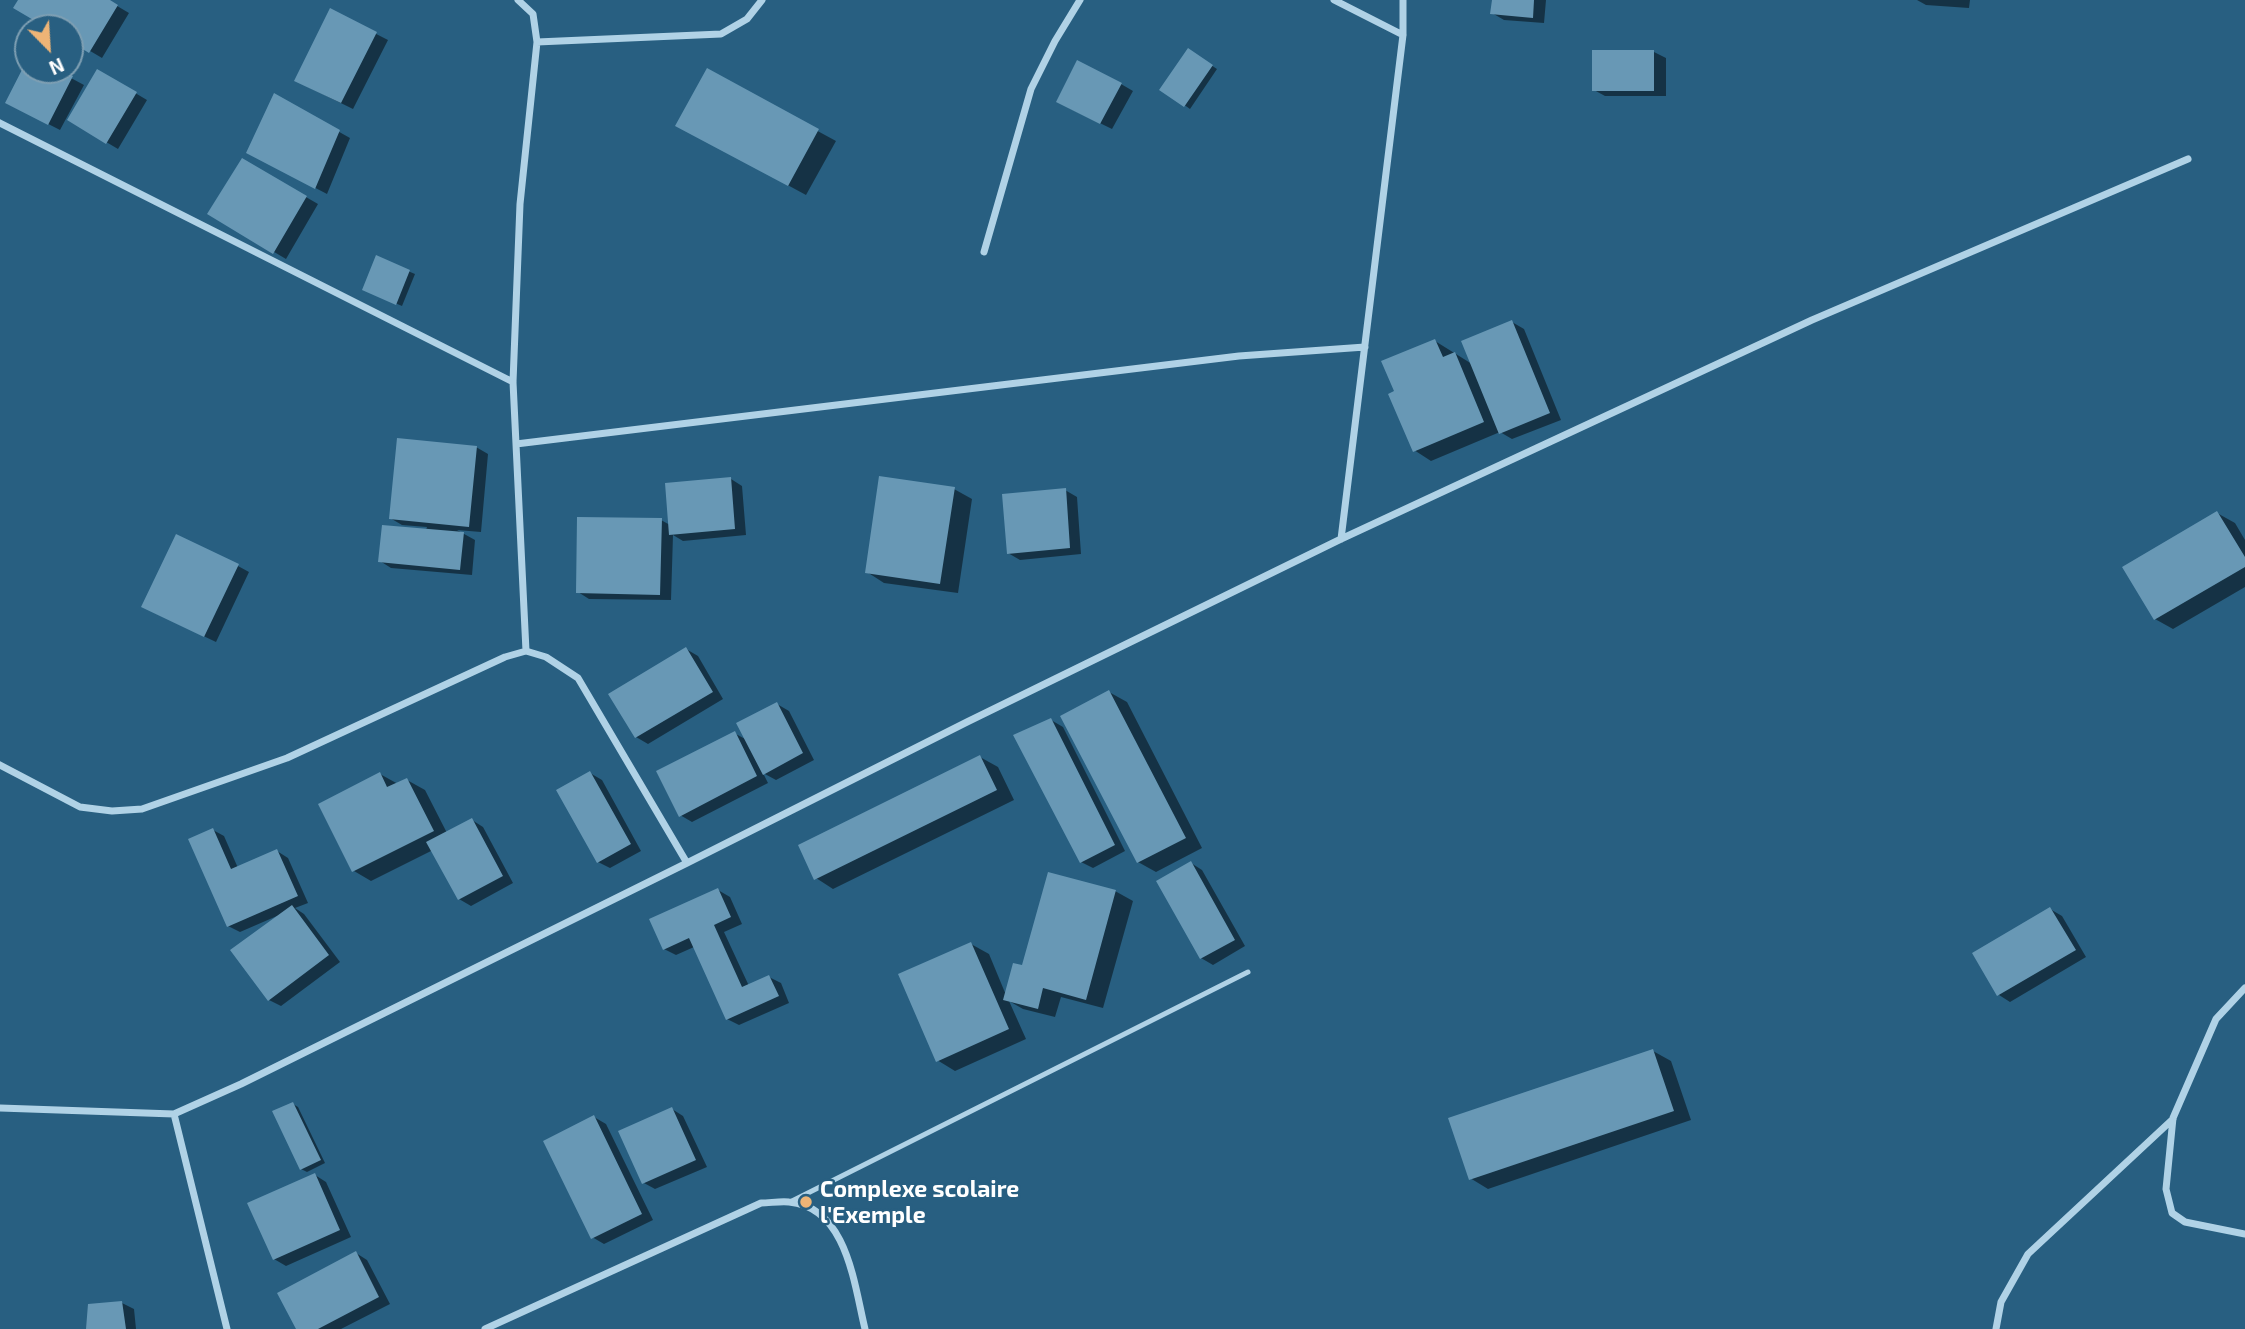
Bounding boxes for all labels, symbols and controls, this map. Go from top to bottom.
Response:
north arrow [14,14,84,84]
text: N [46,54,68,80]
place label: Complexe scolaire l'Exemple [820,1175,1019,1229]
marker: Complexe scolaire l'Exemple [798,1194,814,1210]

